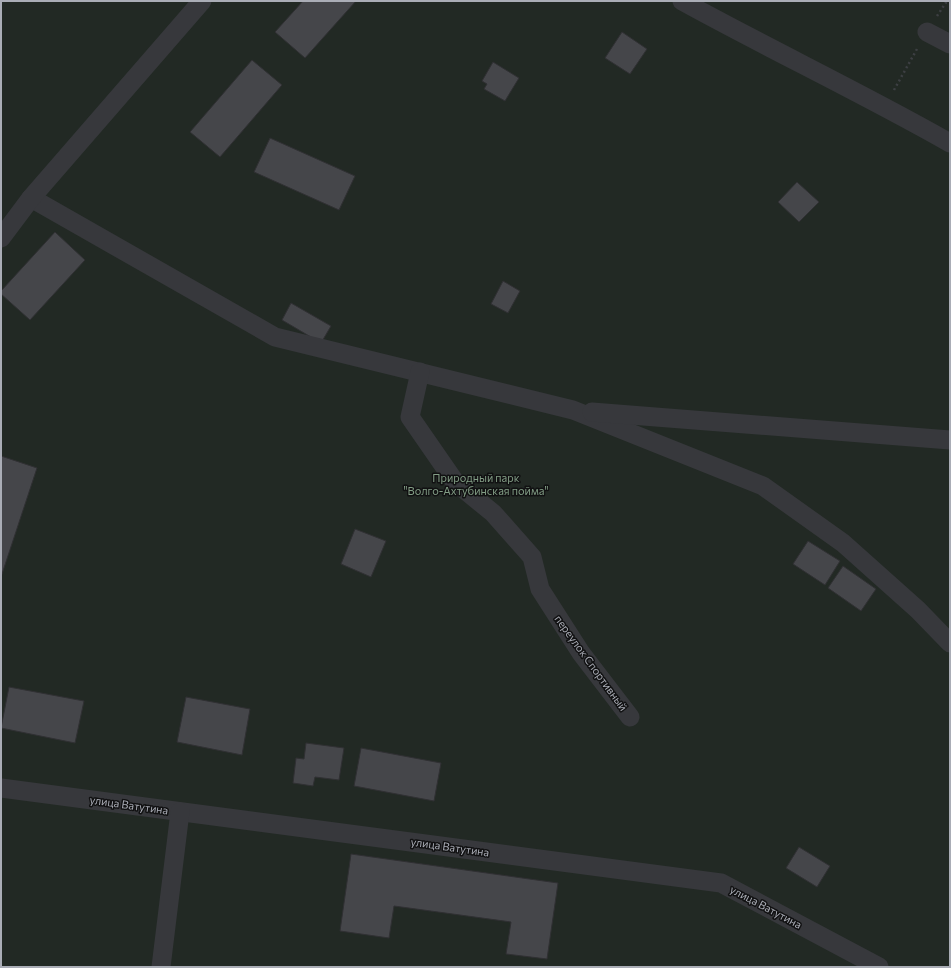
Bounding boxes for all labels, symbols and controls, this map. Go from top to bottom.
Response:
park label: Природный парк "Волго-Ахтубинская пойма" [403,471,549,497]
street label: переулок Спортивный [552,612,630,713]
street label: улица Ватутина [89,793,169,816]
street label: улица Ватутина [410,835,490,858]
street label: улица Ватутина [728,882,804,931]

